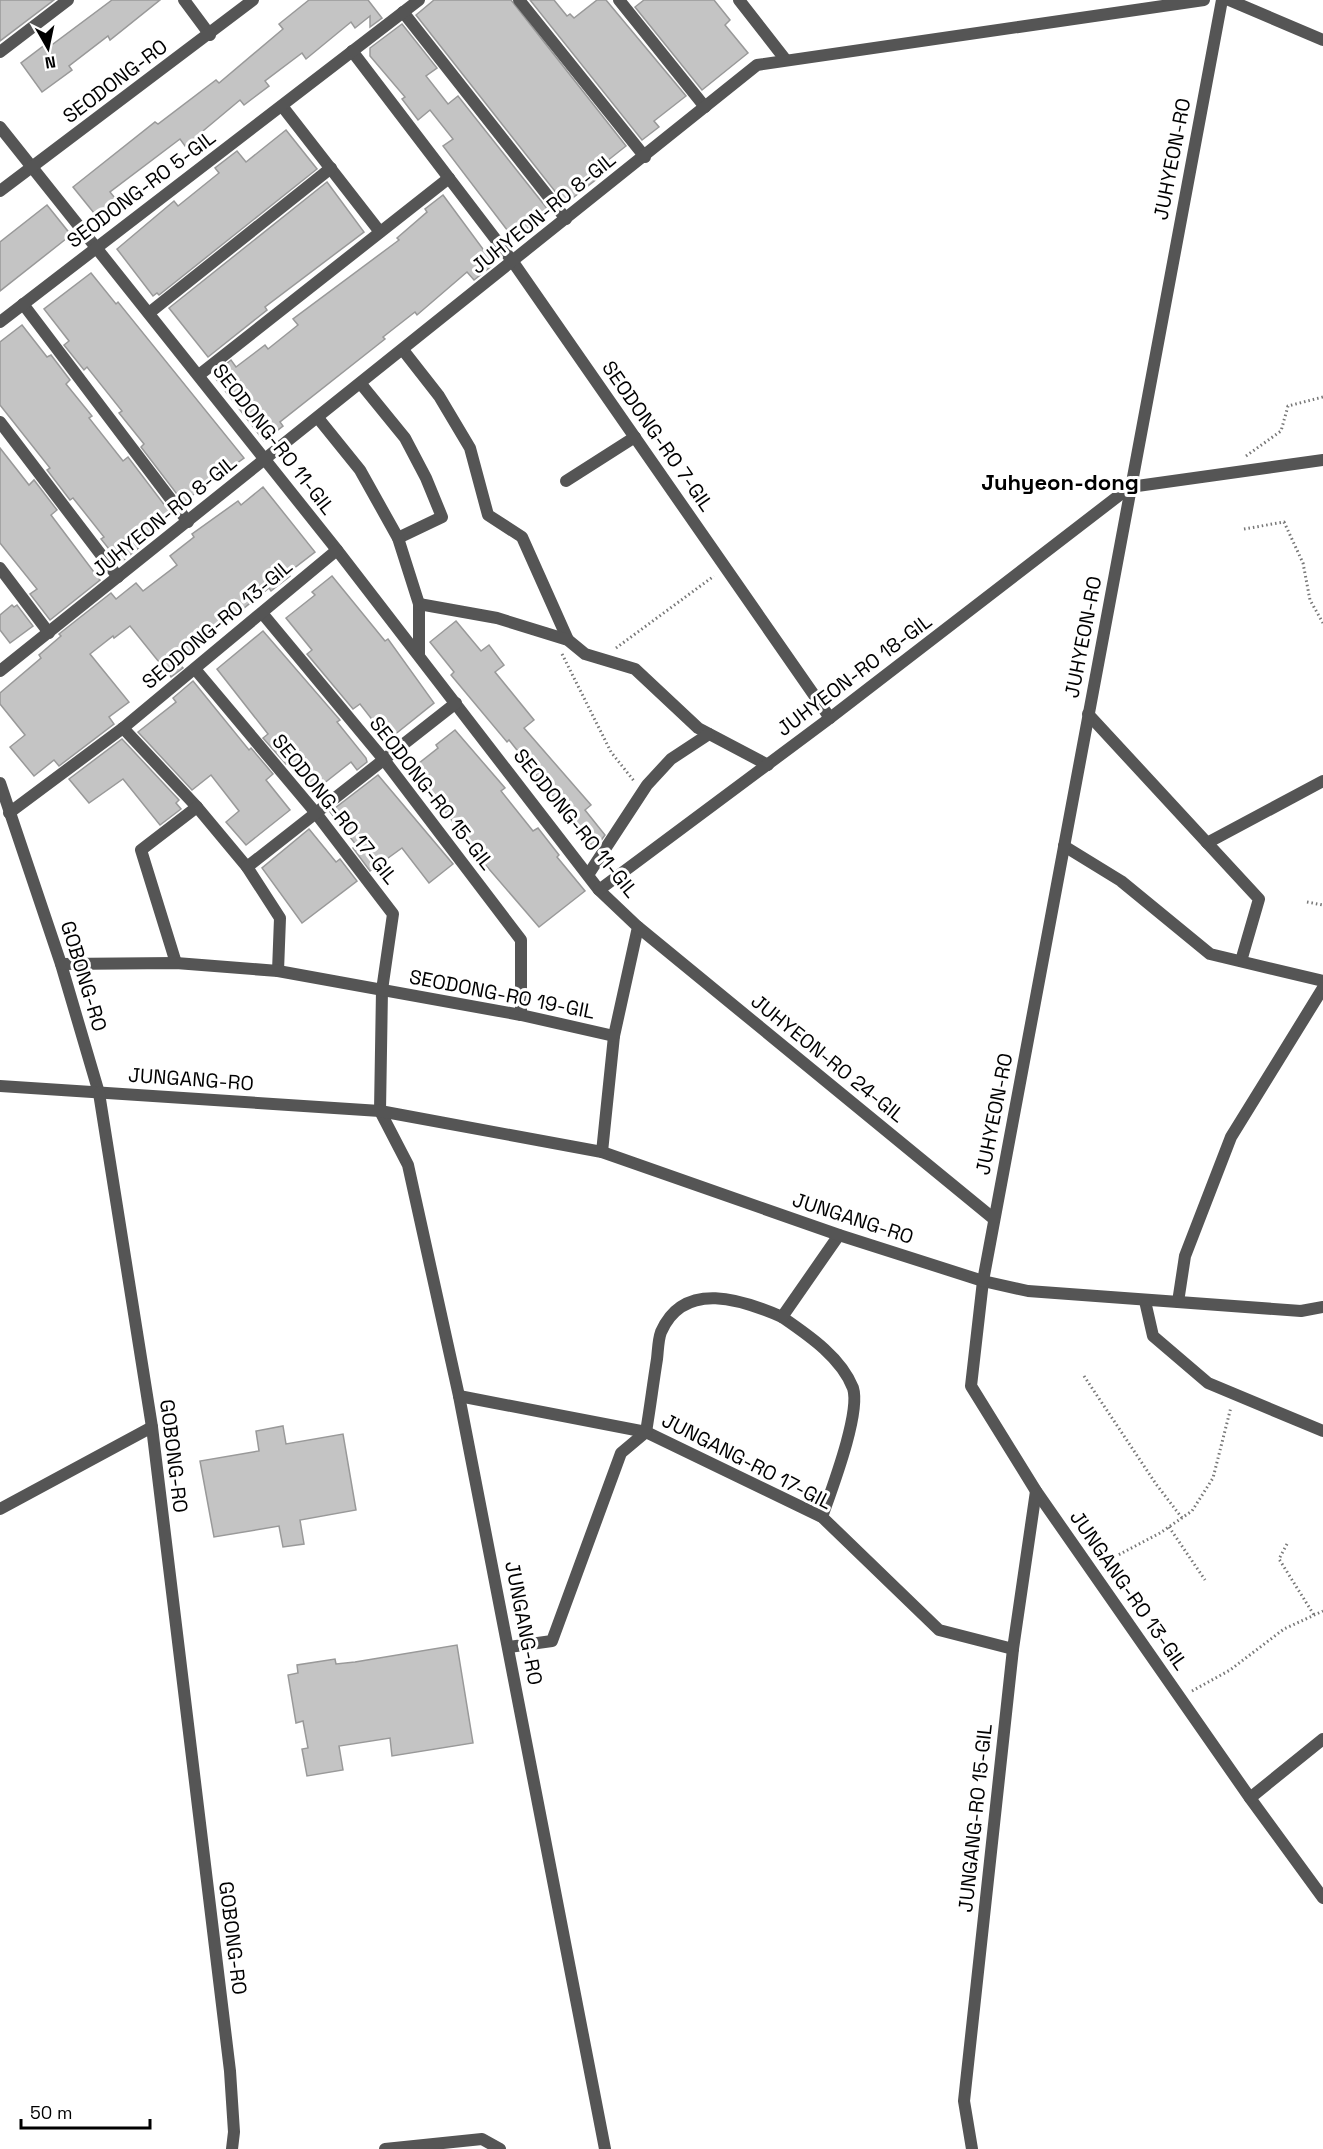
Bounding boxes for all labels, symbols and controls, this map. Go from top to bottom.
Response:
north arrow [18,18,78,78]
street label: SEODONG-RO [57,33,173,129]
text: N [43,51,57,74]
street label: JUHYEON-RO [1147,96,1197,222]
street label: SEODONG-RO 5-GIL [61,124,221,253]
street label: JUHYEON-RO 8-GIL [465,146,621,280]
street label: SEODONG-RO 7-GIL [596,356,720,516]
street label: SEODONG-RO 11-GIL [207,358,341,520]
street label: JUHYEON-RO 8-GIL [86,449,242,583]
district label: Juhyeon-dong [981,468,1139,496]
street label: SEODONG-RO 13-GIL [137,553,298,694]
street label: JUHYEON-RO [1058,574,1108,700]
street label: JUHYEON-RO 18-GIL [771,608,937,742]
street label: SEODONG-RO 15-GIL [364,711,500,875]
street label: SEODONG-RO 17-GIL [266,728,404,890]
street label: SEODONG-RO 11-GIL [508,743,644,903]
street label: GOBONG-RO [55,918,113,1034]
street label: SEODONG-RO 19-GIL [407,963,597,1025]
street label: JUHYEON-RO 24-GIL [746,988,910,1128]
street label: JUHYEON-RO [969,1051,1019,1177]
street label: JUNGANG-RO [127,1062,255,1096]
street label: JUNGANG-RO [789,1186,917,1250]
street label: GOBONG-RO [154,1398,194,1514]
street label: JUNGANG-RO 17-GIL [658,1407,837,1515]
street label: JUNGANG-RO 13-GIL [1064,1505,1194,1675]
street label: JUNGANG-RO [499,1559,549,1687]
street label: JUNGANG-RO 15-GIL [952,1722,998,1914]
street label: GOBONG-RO [213,1880,253,1996]
scale bar [21,2092,150,2130]
text: 50 m [30,2101,72,2124]

